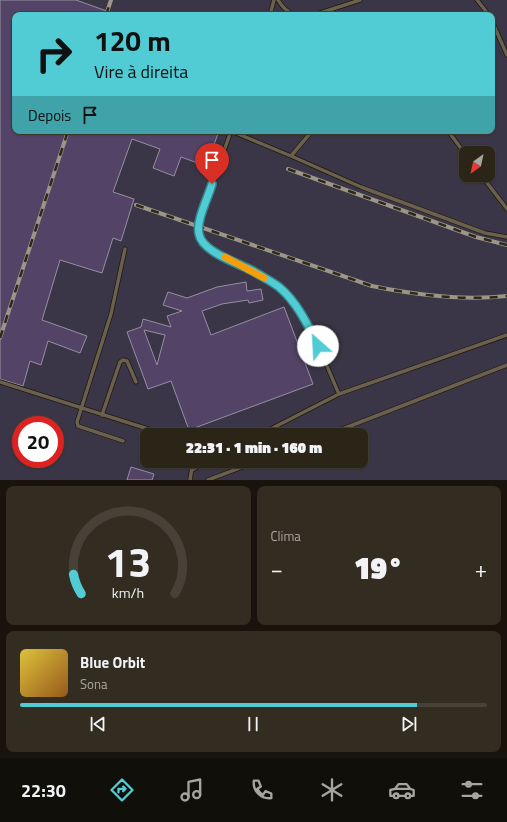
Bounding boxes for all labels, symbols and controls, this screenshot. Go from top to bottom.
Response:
text: 120 m [94,19,171,62]
icon: right [28,28,80,80]
text: Vire à direita [94,58,188,85]
text: Depois [28,104,71,127]
icon: arrive [79,104,101,126]
pin [195,143,229,184]
north arrow [459,146,495,182]
map controls [459,146,495,182]
icon: arrive [201,149,223,171]
position arrow [297,325,339,367]
speed limit sign: 20 [12,416,64,468]
text: 22:31 · 1 min · 160 m [186,436,322,459]
text: Clima [271,526,301,546]
text: 13 [105,529,152,592]
text: 19° [354,545,404,591]
text: − [271,552,283,586]
text: + [475,552,487,586]
text: km/h [112,581,144,603]
text: Blue Orbit [80,651,145,674]
text: Sona [80,674,107,694]
icon: previous [87,713,109,735]
icon: pause [242,713,264,735]
icon: next [398,713,420,735]
icon: directions [108,776,136,804]
icon: music [178,776,206,804]
icon: phone [248,776,276,804]
icon: climate [318,776,346,804]
icon: car [388,776,416,804]
icon: filters [458,776,486,804]
text: 22:30 [21,777,66,804]

